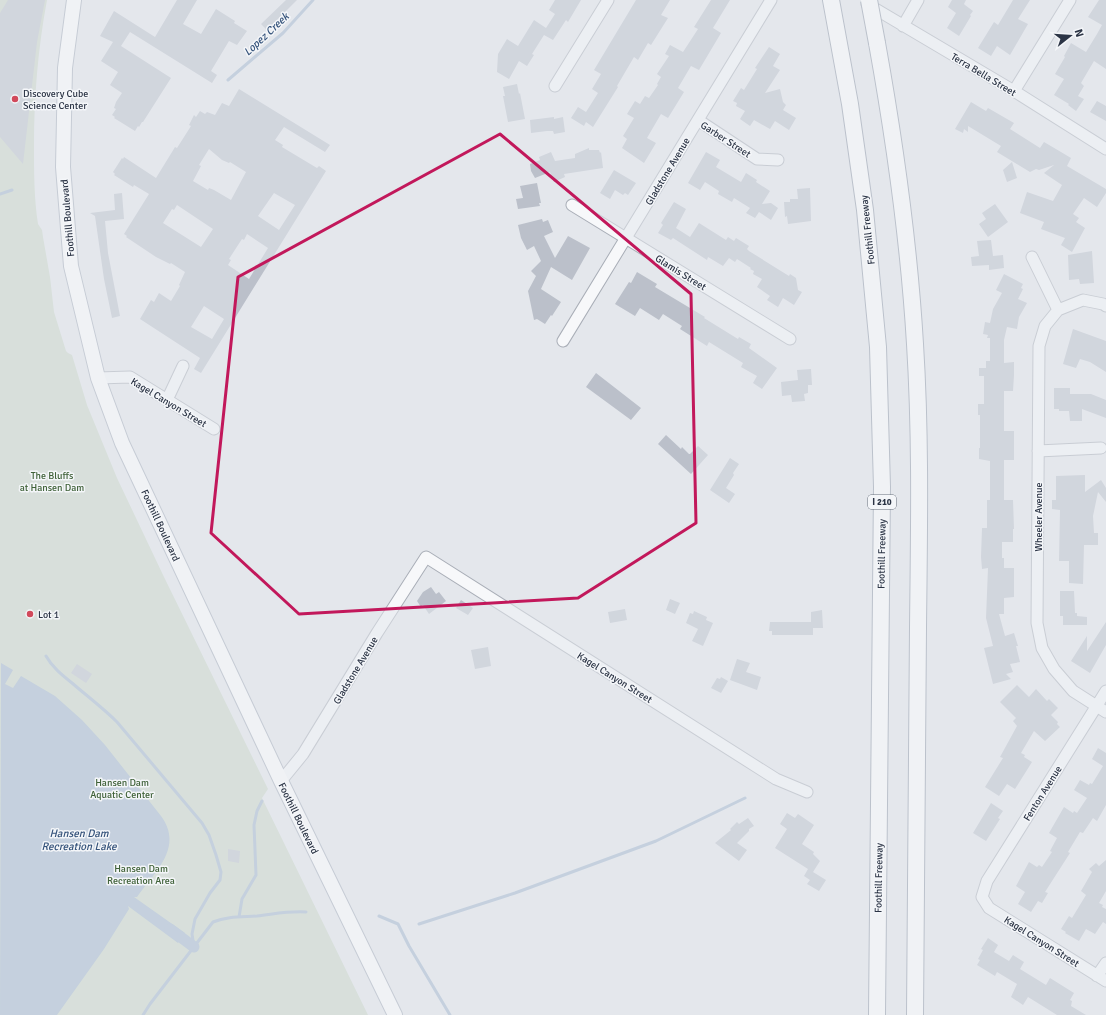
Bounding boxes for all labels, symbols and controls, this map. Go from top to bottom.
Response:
water label: Lopez Creek [241,9,293,59]
north arrow [1050,16,1090,56]
text: N [1072,28,1086,39]
street label: Terra Bella Street [949,51,1019,99]
place label: Discovery Cube Science Center [23,88,88,112]
marker: Discovery Cube Science Center [10,94,20,104]
street label: Garber Street [698,119,753,161]
street label: Gladstone Avenue [643,136,693,207]
street label: Foothill Boulevard [59,179,77,257]
street label: Foothill Freeway [858,194,878,265]
street label: Glamis Street [653,252,709,294]
street label: Kagel Canyon Street [128,376,209,430]
park label: The Bluffs at Hansen Dam [20,470,84,494]
street label: Wheeler Avenue [1033,483,1045,551]
street label: Foothill Boulevard [138,488,182,563]
road number: I 210 [868,495,896,509]
street label: Foothill Freeway [875,519,889,589]
marker: Lot 1 [25,609,35,619]
place label: Lot 1 [38,609,59,621]
street label: Gladstone Avenue [331,635,381,706]
street label: Kagel Canyon Street [575,650,655,706]
street label: Fenton Avenue [1021,764,1065,823]
park label: Hansen Dam Aquatic Center [90,777,154,801]
street label: Foothill Boulevard [276,781,321,856]
water label: Hansen Dam Recreation Lake [41,827,117,853]
street label: Foothill Freeway [872,843,886,913]
park label: Hansen Dam Recreation Area [107,863,175,887]
street label: Kagel Canyon Street [1002,914,1082,970]

